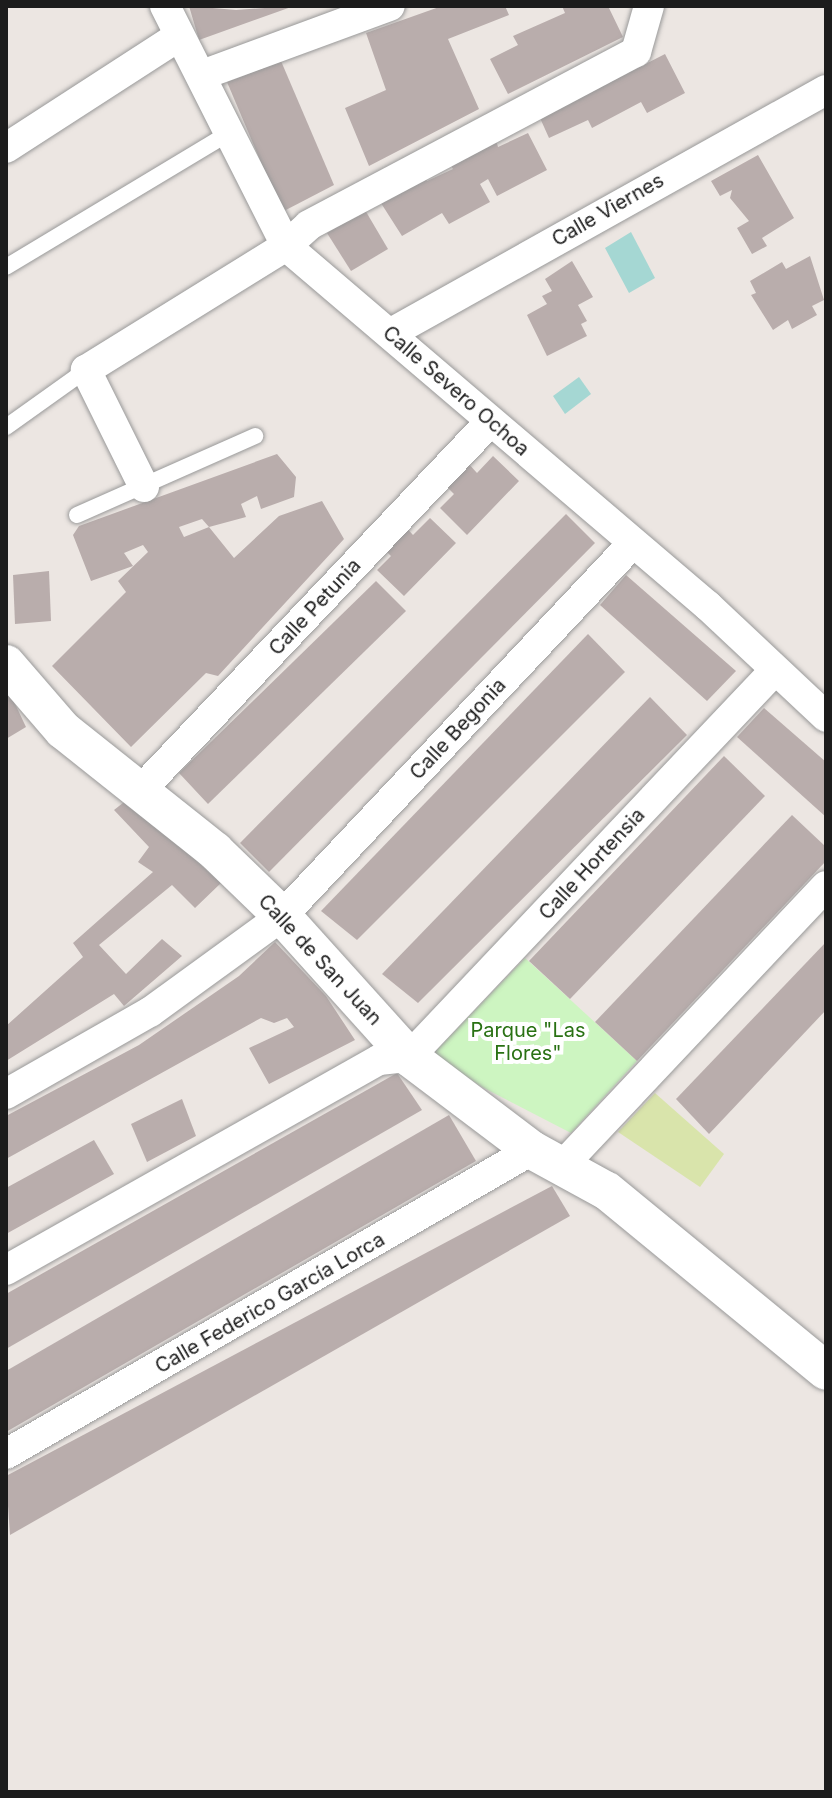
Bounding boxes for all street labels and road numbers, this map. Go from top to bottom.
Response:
street label: Calle Viernes [548,168,668,252]
street label: Calle Severo Ochoa [378,321,534,461]
street label: Calle Petunia [264,554,366,660]
street label: Calle Begonia [405,673,511,785]
street label: Calle Hortensia [534,803,650,925]
street label: Calle de San Juan [253,890,387,1030]
street label: Calle Federico García Lorca [151,1227,389,1379]

